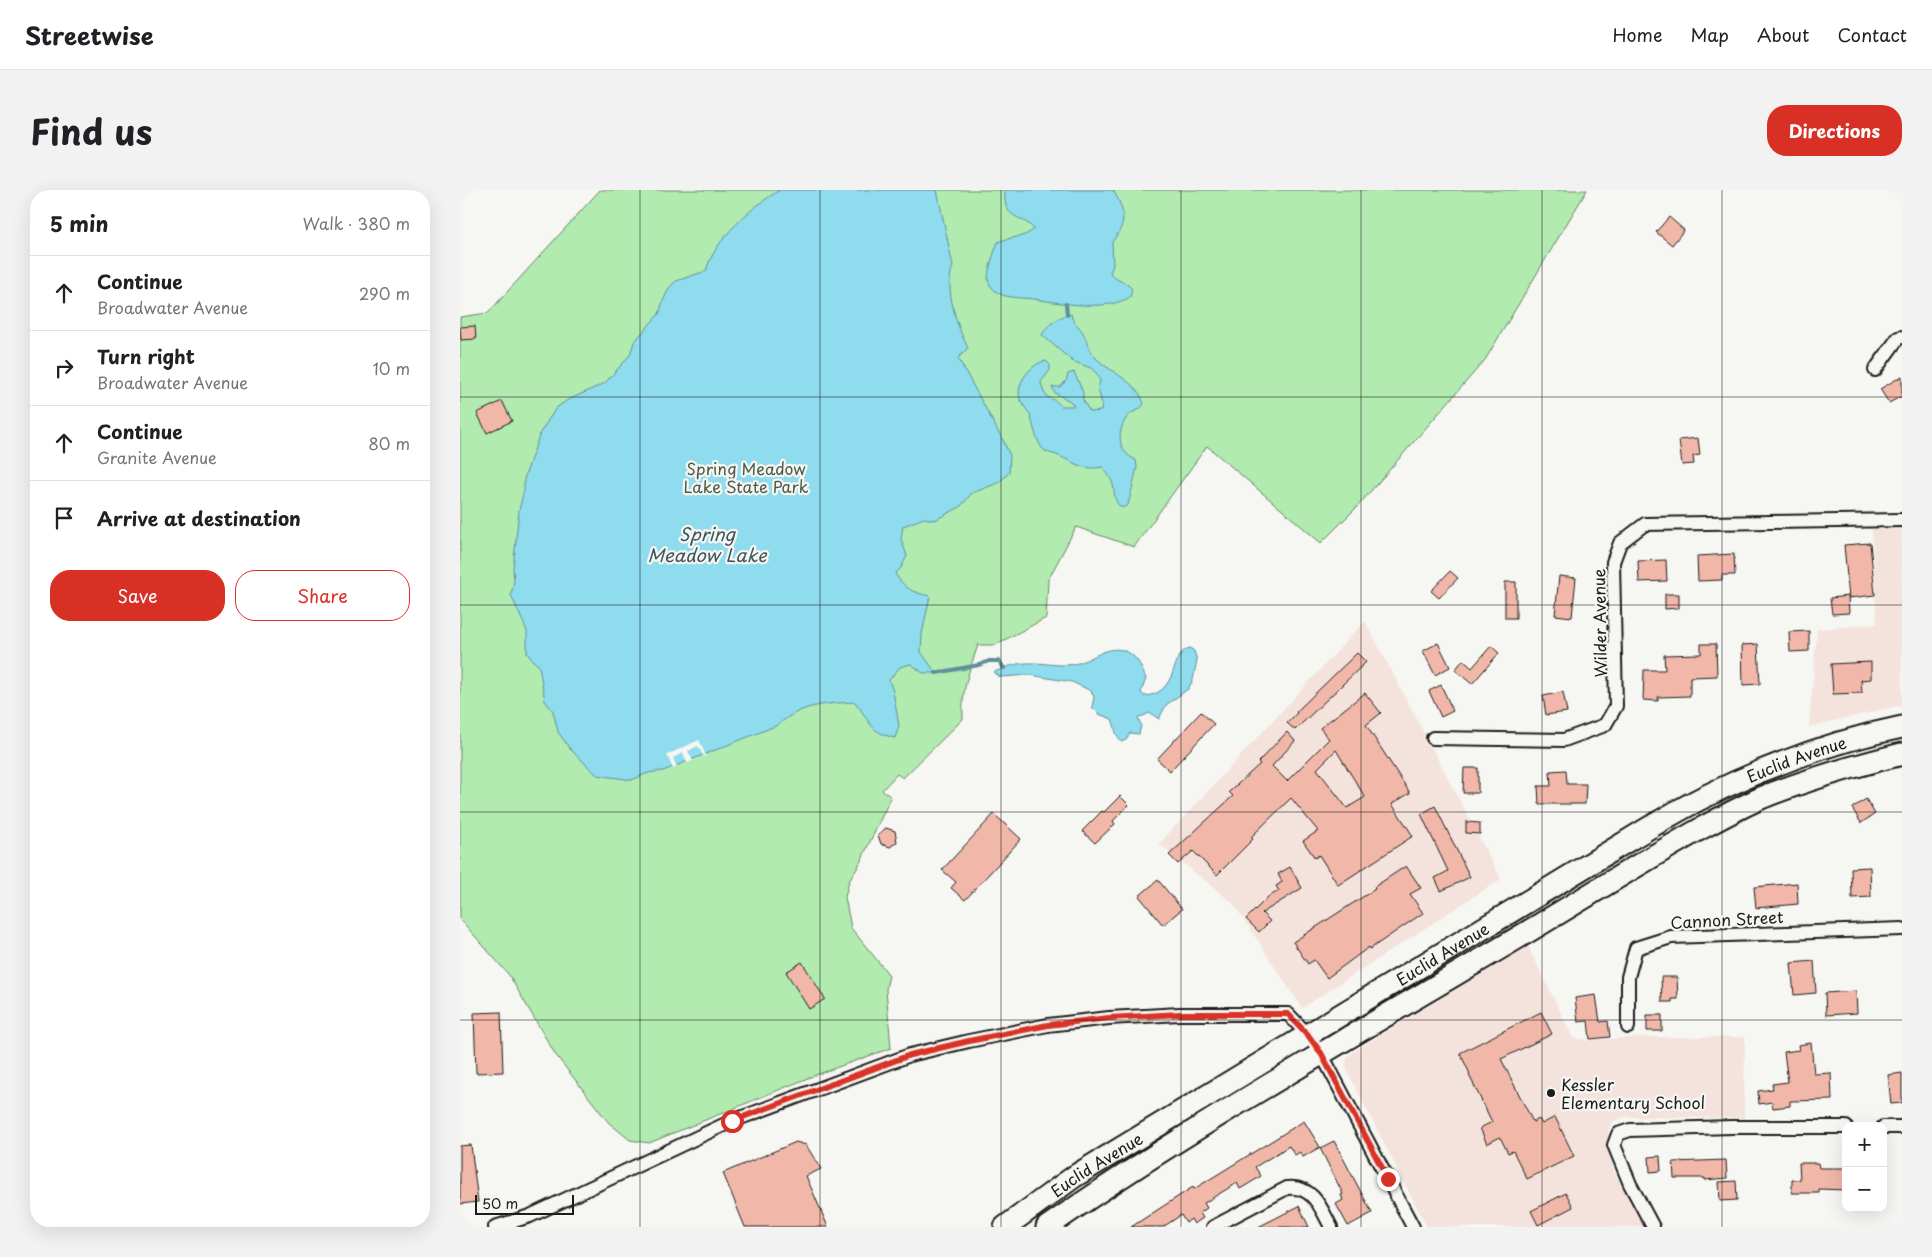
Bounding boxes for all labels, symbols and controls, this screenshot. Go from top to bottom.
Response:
text: Streetwise [25,17,154,53]
text: Home [1612,21,1662,48]
text: Map [1690,21,1729,48]
text: About [1757,21,1809,48]
text: Contact [1837,21,1907,48]
text: Find us [30,104,152,157]
button: Directions [1767,105,1902,156]
text: 5 min [50,207,108,239]
text: Walk · 380 m [303,211,410,235]
text: Continue [97,267,183,295]
icon: ahead [50,279,78,307]
text: 290 m [359,281,410,305]
text: Broadwater Avenue [97,295,248,319]
text: Turn right [97,342,195,370]
icon: right [50,354,78,382]
text: 10 m [373,356,410,380]
text: Broadwater Avenue [97,370,248,394]
text: Continue [97,417,183,445]
icon: ahead [50,429,78,457]
text: 80 m [368,431,410,455]
text: Granite Avenue [97,445,217,469]
park label: Spring Meadow Lake State Park [684,456,809,498]
icon: arrive [50,504,78,532]
text: Arrive at destination [97,504,301,532]
water label: Spring Meadow Lake [647,520,768,568]
street label: Wilder Avenue [1586,568,1612,678]
button: Save [50,570,225,621]
button: Share [235,570,410,621]
street label: Euclid Avenue [1742,729,1849,788]
street label: Cannon Street [1670,904,1785,934]
street label: Euclid Avenue [1391,916,1493,991]
place label: Kessler Elementary School [1561,1072,1705,1114]
marker: Kessler Elementary School [1545,1087,1557,1099]
route start [721,1110,744,1133]
map controls [1842,1122,1887,1212]
button: + [1842,1122,1887,1167]
street label: Euclid Avenue [1045,1126,1147,1202]
button: − [1842,1167,1887,1212]
route end [1377,1168,1400,1191]
scale bar [475,1192,574,1215]
text: 50 m [482,1193,518,1214]

